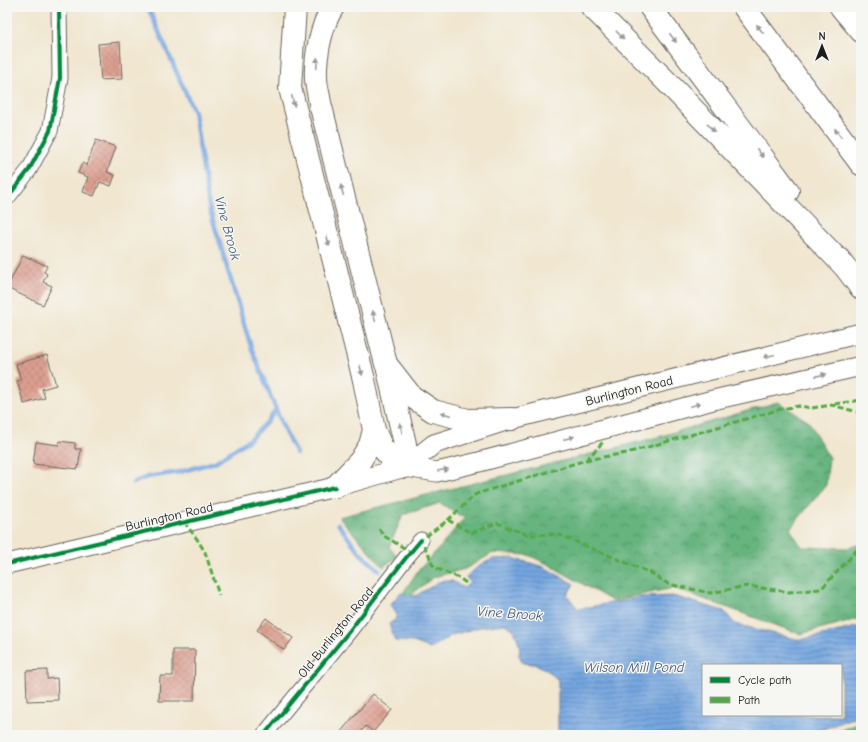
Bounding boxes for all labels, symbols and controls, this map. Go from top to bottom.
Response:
one-way arrow [755,23,764,34]
north arrow [802,26,842,66]
one-way arrow [615,30,625,40]
text: N [818,30,826,43]
one-way arrow [669,33,677,44]
one-way arrow [313,57,320,69]
one-way arrow [291,95,297,108]
one-way arrow [706,123,716,133]
one-way arrow [833,127,842,138]
one-way arrow [755,148,764,159]
one-way arrow [339,184,345,196]
water label: Vine Brook [211,194,244,262]
one-way arrow [326,235,332,247]
one-way arrow [371,309,377,321]
one-way arrow [763,353,775,359]
one-way arrow [359,364,365,376]
one-way arrow [815,371,827,377]
street label: Burlington Road [584,372,674,409]
one-way arrow [689,402,701,408]
one-way arrow [440,411,452,417]
one-way arrow [397,422,403,434]
one-way arrow [563,435,575,441]
one-way arrow [437,467,449,473]
street label: Burlington Road [124,499,214,534]
street label: Old Burlington Road [294,584,376,681]
water label: Vine Brook [477,603,543,624]
water label: Wilson Mill Pond [584,659,685,676]
legend [702,664,842,716]
text: Cycle path [738,673,791,687]
text: Path [738,693,760,707]

